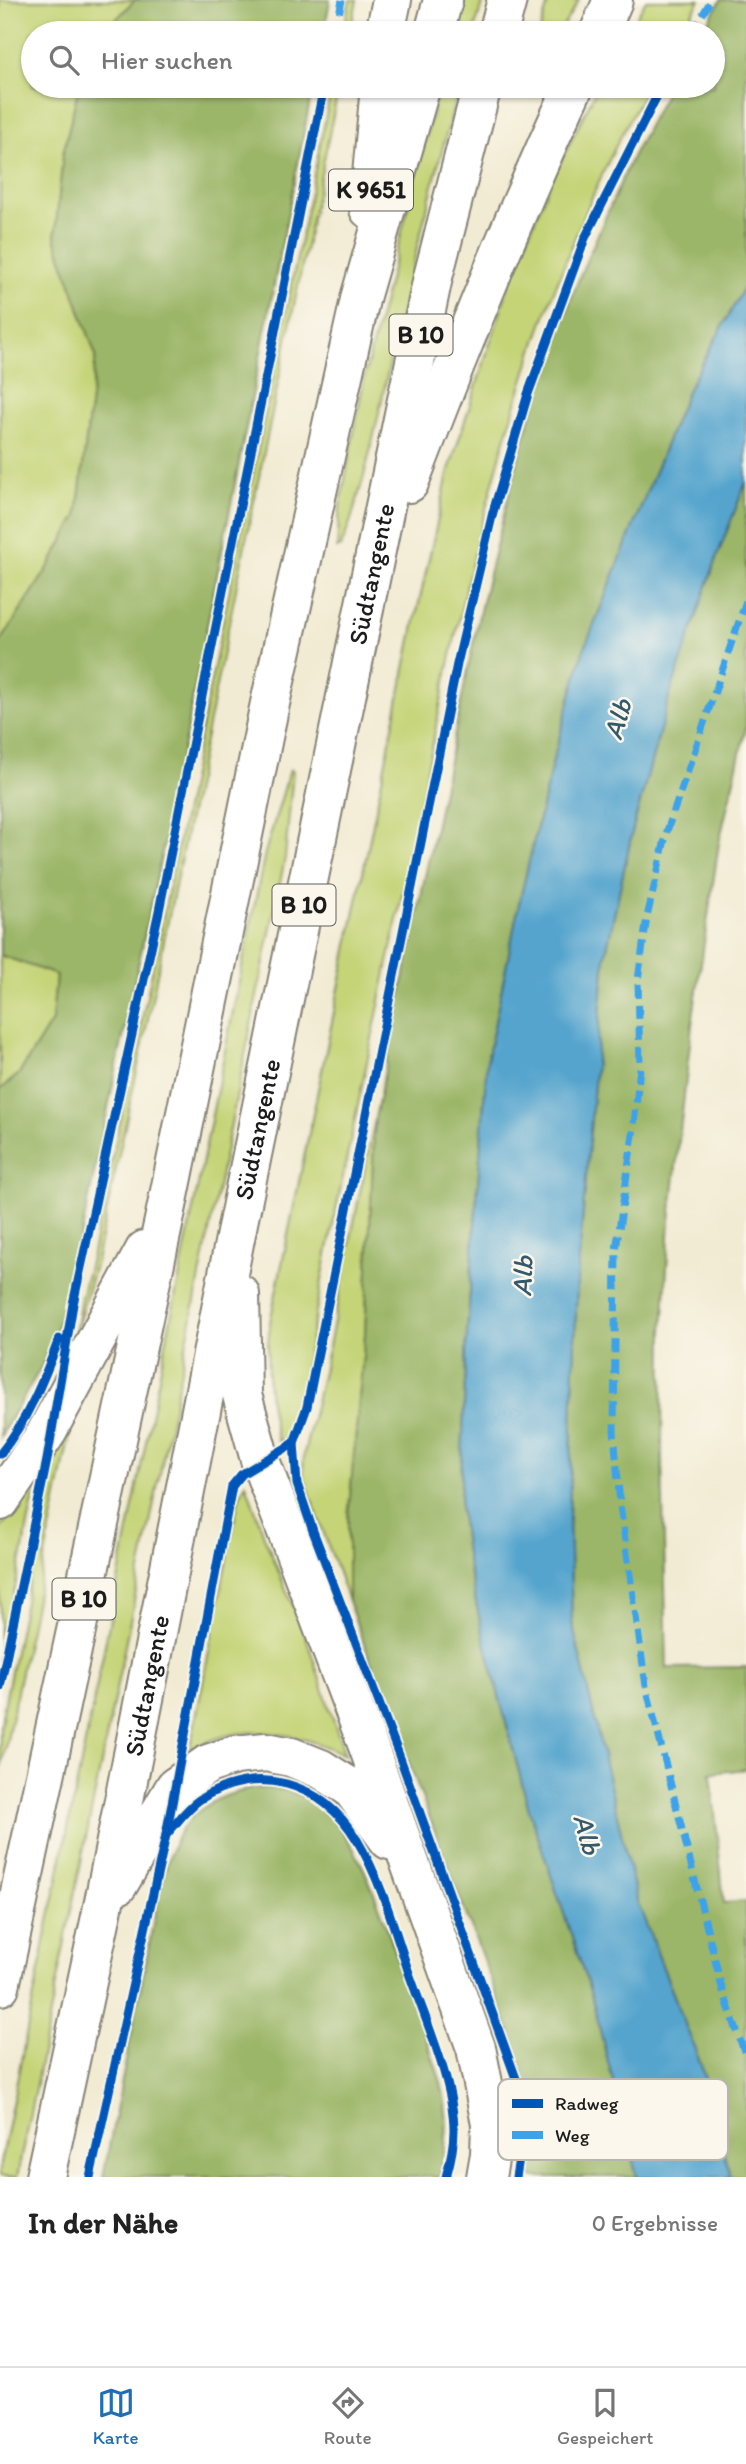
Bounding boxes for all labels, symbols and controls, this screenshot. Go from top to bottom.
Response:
search box [21,21,725,98]
icon: search [45,41,83,79]
text: Hier suchen [101,44,233,76]
road number: K 9651 [329,170,413,210]
road number: B 10 [390,314,452,356]
street label: Südtangente [341,500,401,647]
water label: Alb [595,694,639,743]
road number: B 10 [272,884,336,925]
street label: Südtangente [227,1056,287,1203]
water label: Alb [504,1253,540,1297]
road number: B 10 [52,1578,116,1619]
street label: Südtangente [117,1612,176,1759]
water label: Alb [566,1810,610,1859]
legend [498,2079,728,2160]
text: Radweg [555,2092,619,2115]
text: Weg [555,2124,590,2147]
text: In der Nähe [28,2204,178,2241]
text: 0 Ergebnisse [592,2209,718,2237]
tab: Karte [93,2384,138,2449]
tab: Route [324,2384,372,2449]
tab: Gespeichert [557,2384,653,2449]

